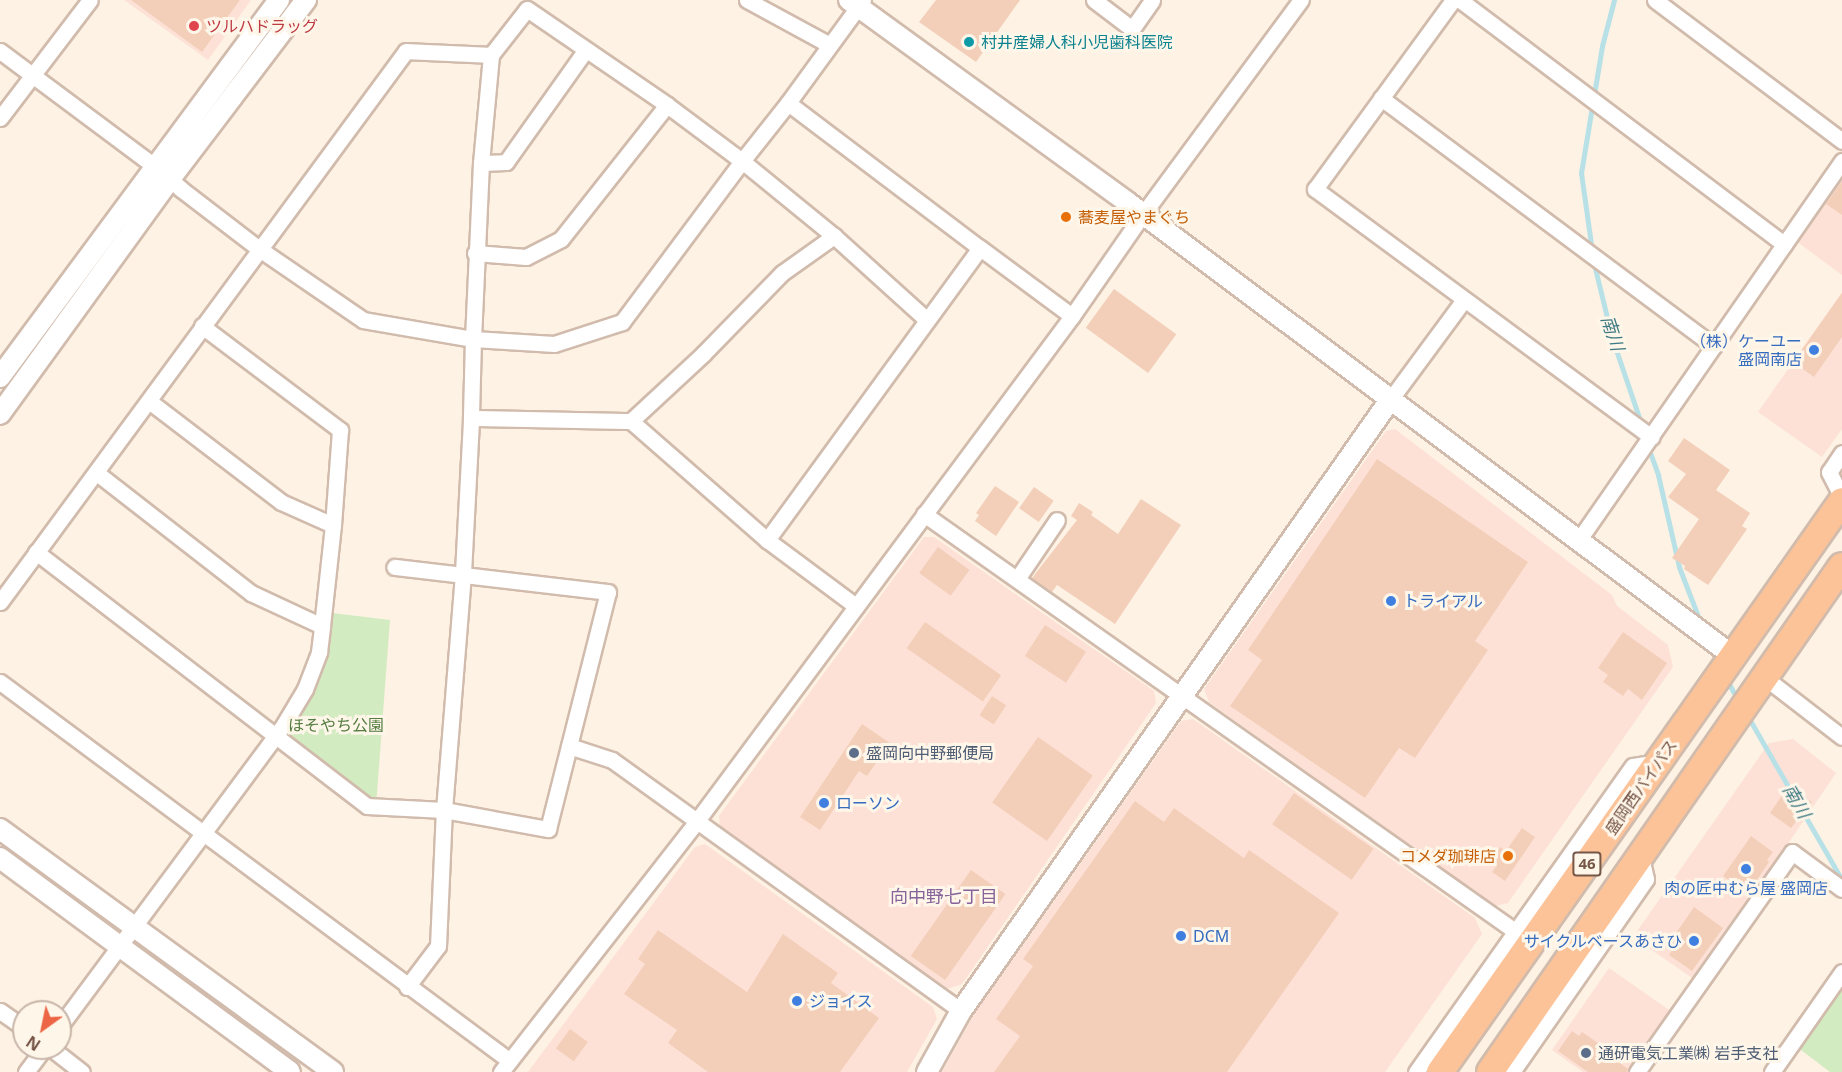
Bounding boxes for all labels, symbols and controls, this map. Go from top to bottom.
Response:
place label: ツルハドラッグ [206,16,318,36]
marker: ツルハドラッグ [187,19,201,33]
place label: 村井産婦人科小児歯科医院 [981,32,1173,52]
marker: 村井産婦人科小児歯科医院 [962,35,976,49]
place label: 蕎麦屋やまぐち [1078,207,1190,227]
marker: 蕎麦屋やまぐち [1059,210,1073,224]
water label: 南川 [1597,313,1629,353]
place label: （株）ケーユー 盛岡南店 [1690,331,1802,369]
marker: （株）ケーユー 盛岡南店 [1807,343,1821,357]
place label: トライアル [1403,591,1483,611]
marker: トライアル [1384,594,1398,608]
park label: ほそやち公園 [288,715,384,735]
street label: 盛岡西バイパス [1601,736,1681,838]
place label: 盛岡向中野郵便局 [866,743,994,763]
marker: 盛岡向中野郵便局 [847,746,861,760]
water label: 南川 [1779,780,1815,822]
place label: ローソン [836,793,900,813]
marker: ローソン [817,796,831,810]
place label: コメダ珈琲店 [1400,846,1496,866]
marker: コメダ珈琲店 [1501,849,1515,863]
road number: 46 [1572,852,1602,876]
marker: 肉の匠中むら屋 盛岡店 [1739,862,1753,876]
place label: 肉の匠中むら屋 盛岡店 [1664,878,1828,898]
district label: 向中野七丁目 [890,885,998,907]
place label: DCM [1193,926,1229,946]
marker: DCM [1174,929,1188,943]
place label: サイクルベースあさひ [1522,931,1682,951]
marker: サイクルベースあさひ [1687,934,1701,948]
place label: ジョイス [809,991,873,1011]
marker: ジョイス [790,994,804,1008]
north arrow [12,1000,72,1060]
text: N [22,1031,45,1056]
place label: 通研電気工業㈱ 岩手支社 [1598,1043,1778,1063]
marker: 通研電気工業㈱ 岩手支社 [1579,1046,1593,1060]

